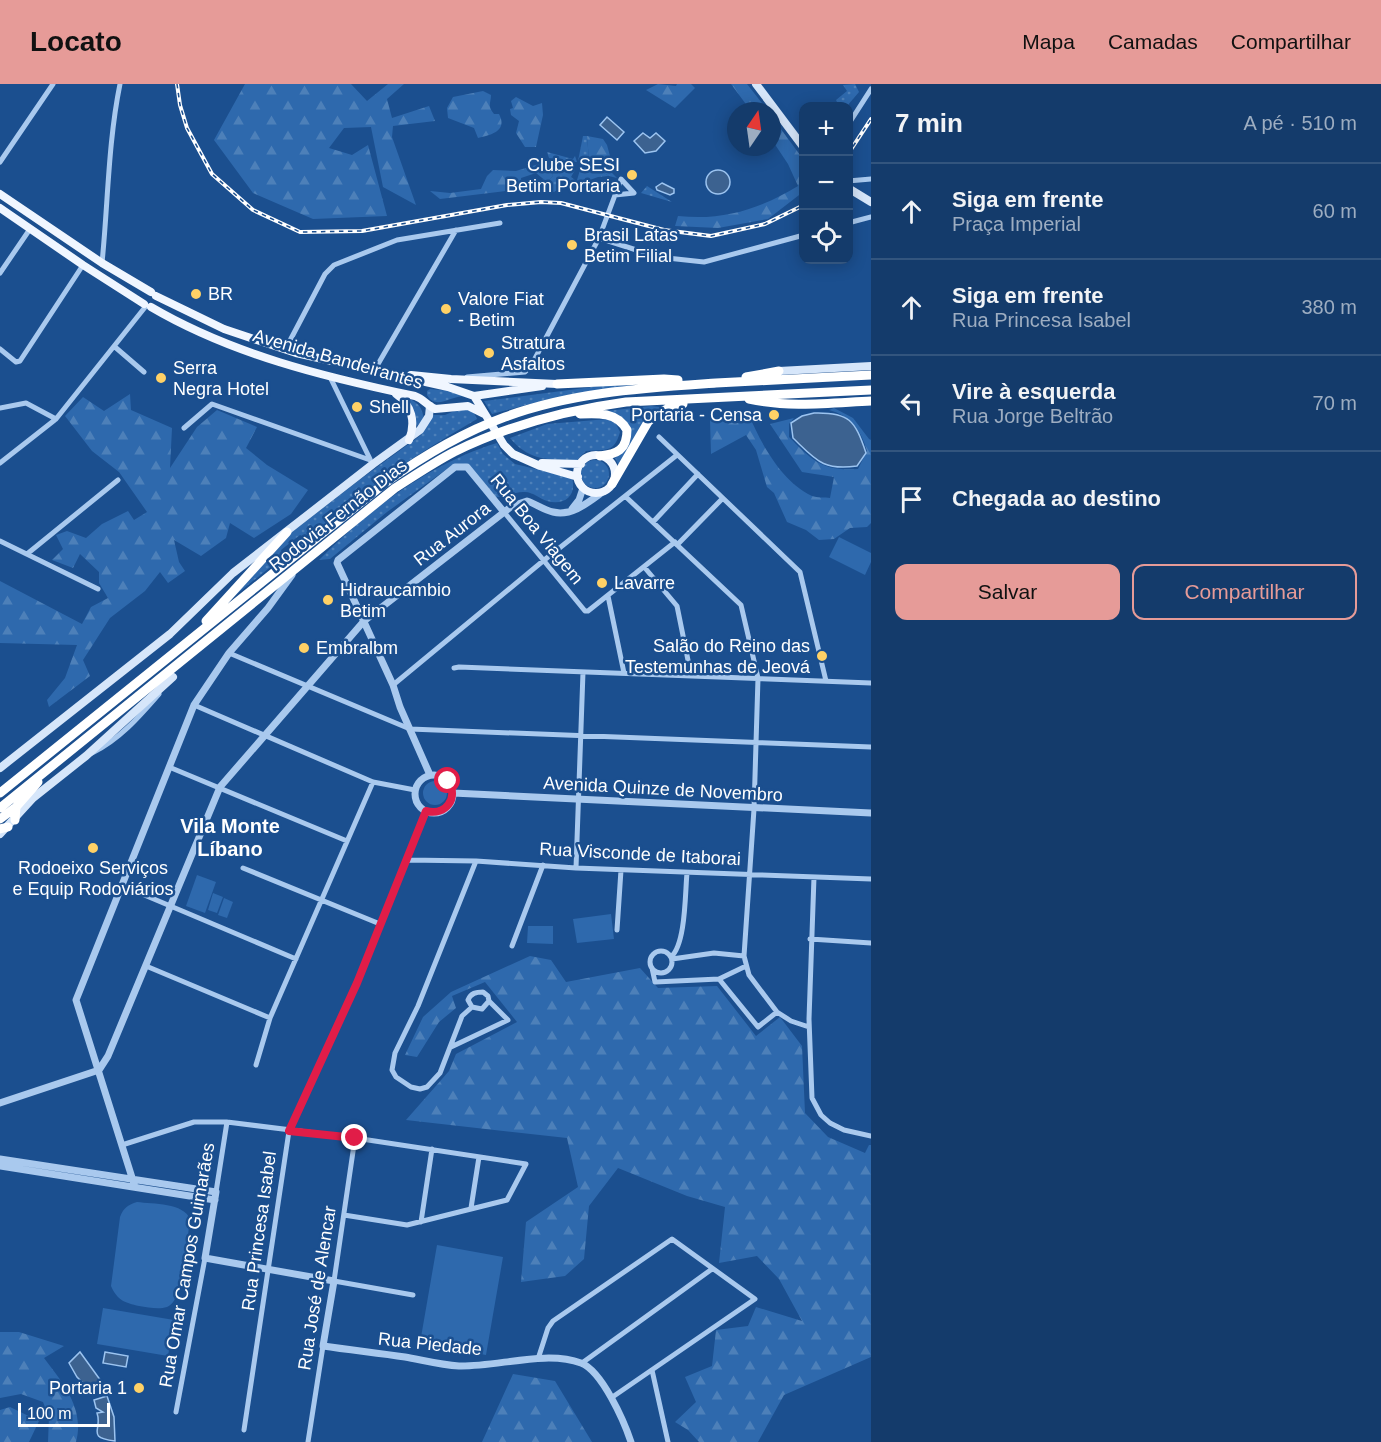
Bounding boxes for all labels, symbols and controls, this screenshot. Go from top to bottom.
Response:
text: Locato [30,26,122,57]
text: Mapa [1022,30,1075,53]
text: Camadas [1108,30,1198,53]
text: Compartilhar [1231,30,1351,53]
north arrow [727,102,781,156]
map controls [799,102,853,264]
button: + [799,102,853,156]
text: 7 min [895,108,963,138]
text: A pé · 510 m [1244,112,1357,134]
place label: Clube SESI Betim Portaria [506,155,621,196]
button: − [799,156,853,210]
marker: Clube SESI Betim Portaria [625,168,639,182]
text: Siga em frente [952,187,1104,212]
icon: ahead [895,195,928,228]
text: 60 m [1313,200,1357,222]
button: locate [799,210,853,264]
text: Praça Imperial [952,213,1081,235]
place label: Brasil Latas Betim Filial [584,225,678,266]
marker: Brasil Latas Betim Filial [565,238,579,252]
text: Siga em frente [952,283,1104,308]
place label: BR [208,284,233,304]
marker: BR [189,287,203,301]
place label: Valore Fiat - Betim [458,289,544,330]
icon: ahead [895,291,928,324]
text: 380 m [1301,296,1357,318]
marker: Valore Fiat - Betim [439,302,453,316]
text: Rua Princesa Isabel [952,309,1131,331]
street label: Avenida Bandeirantes [251,325,425,393]
place label: Stratura Asfaltos [501,333,566,374]
marker: Stratura Asfaltos [482,346,496,360]
place label: Serra Negra Hotel [173,358,269,399]
marker: Serra Negra Hotel [154,371,168,385]
text: Vire à esquerda [952,379,1115,404]
icon: left [895,387,928,420]
text: 70 m [1313,392,1357,414]
place label: Shell [369,397,409,417]
marker: Shell [350,400,364,414]
place label: Portaria - Censa [631,405,763,425]
text: Rua Jorge Beltrão [952,405,1113,427]
marker: Portaria - Censa [767,408,781,422]
street label: Rodovia Fernão Dias [265,455,411,575]
street label: Rua Boa Viagem [487,470,587,588]
icon: arrive [895,483,928,516]
text: Chegada ao destino [952,486,1161,511]
street label: Rua Aurora [410,497,495,570]
button: Salvar [895,564,1120,620]
button: Compartilhar [1132,564,1357,620]
place label: Lavarre [614,573,675,593]
marker: Lavarre [595,576,609,590]
place label: Hidraucambio Betim [340,580,451,621]
marker: Hidraucambio Betim [321,593,335,607]
place label: Salão do Reino das Testemunhas de Jeová [625,636,811,677]
place label: Embralbm [316,638,398,658]
marker: Embralbm [297,641,311,655]
marker: Salão do Reino das Testemunhas de Jeová [815,649,829,663]
route start [434,767,460,793]
street label: Avenida Quinze de Novembro [543,773,783,805]
district label: Vila Monte Líbano [180,815,280,860]
street label: Rua Visconde de Itaborai [539,839,741,869]
marker: Rodoeixo Serviços e Equip Rodoviários [86,841,100,855]
place label: Rodoeixo Serviços e Equip Rodoviários [12,858,174,899]
route end [341,1124,367,1150]
street label: Rua Omar Campos Guimarães [156,1141,218,1389]
street label: Rua Princesa Isabel [238,1150,280,1312]
street label: Rua José de Alencar [294,1204,340,1372]
street label: Rua Piedade [377,1329,483,1359]
place label: Portaria 1 [49,1378,127,1398]
marker: Portaria 1 [132,1381,146,1395]
scale bar [18,1400,110,1428]
text: 100 m [27,1405,71,1422]

